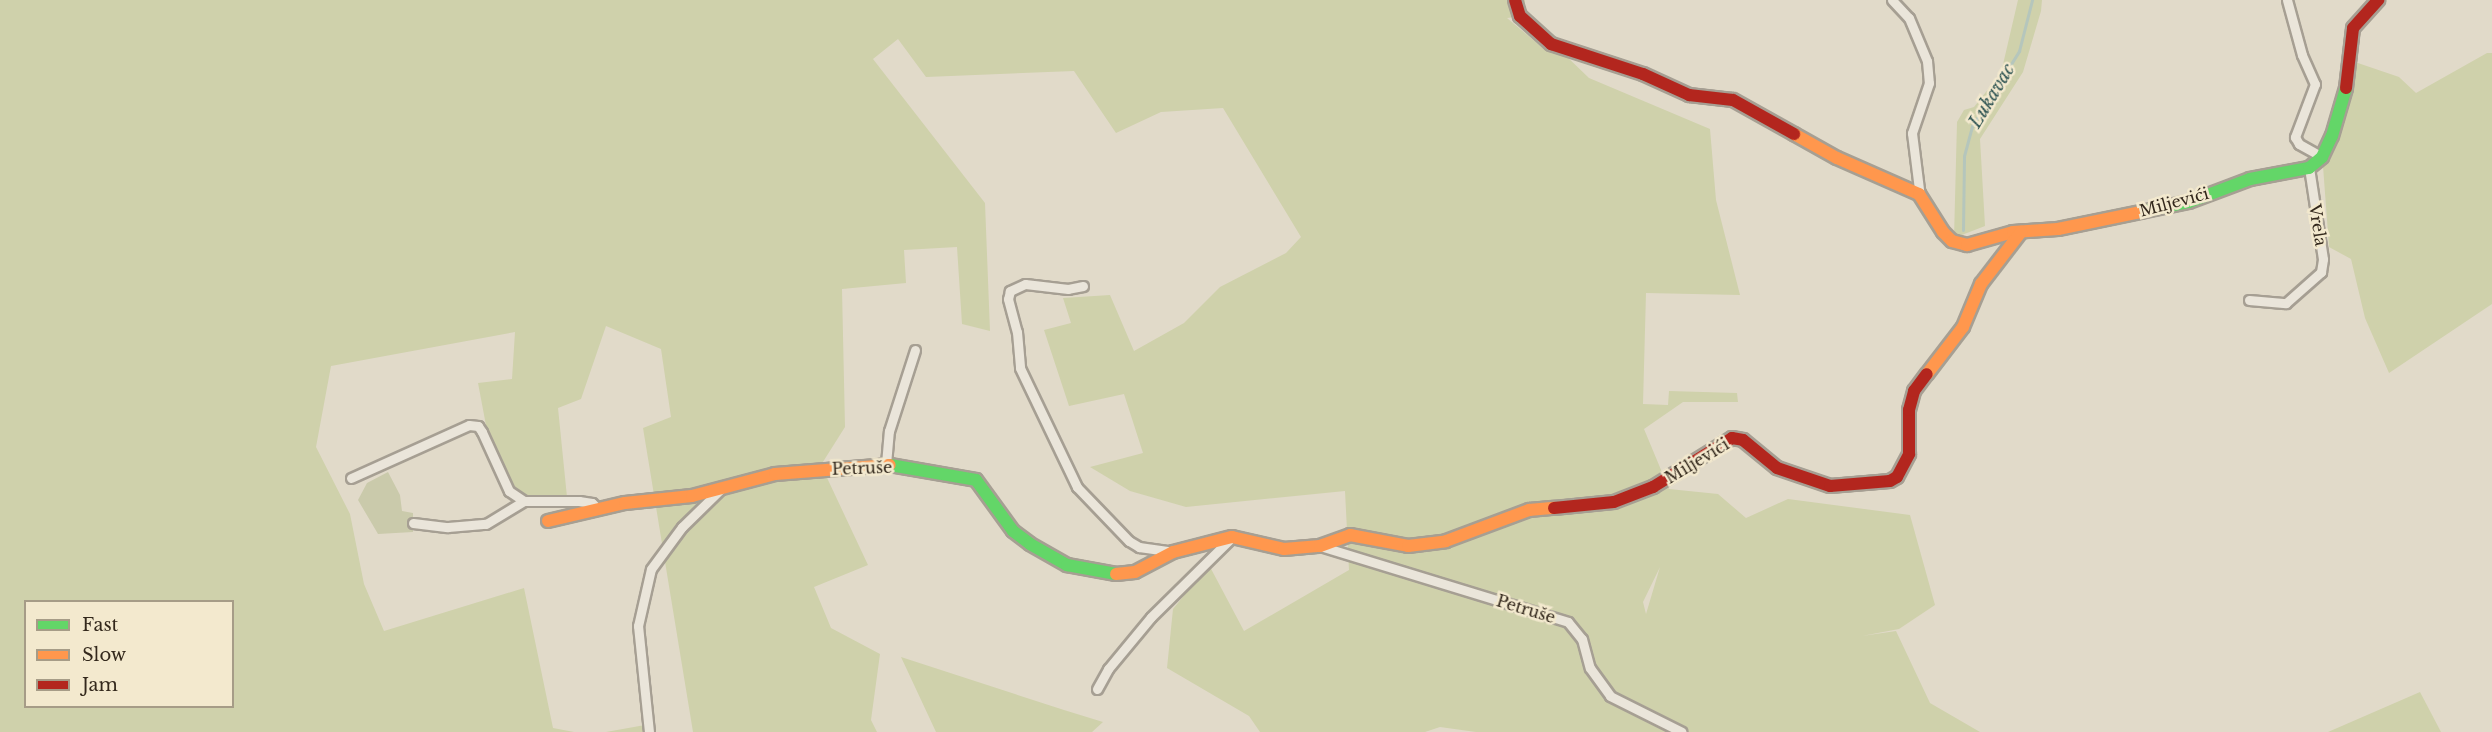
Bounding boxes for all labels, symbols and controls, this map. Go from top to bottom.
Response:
water label: Lukavac [1964,60,2020,132]
street label: Miljevići [2137,184,2211,220]
street label: Vrela [2305,203,2331,247]
street label: Miljevići [1662,434,1732,488]
street label: Petruše [831,457,893,479]
street label: Petruše [1494,591,1558,627]
legend [24,600,234,708]
text: Fast [82,614,118,636]
text: Slow [82,644,126,666]
text: Jam [82,674,118,696]

